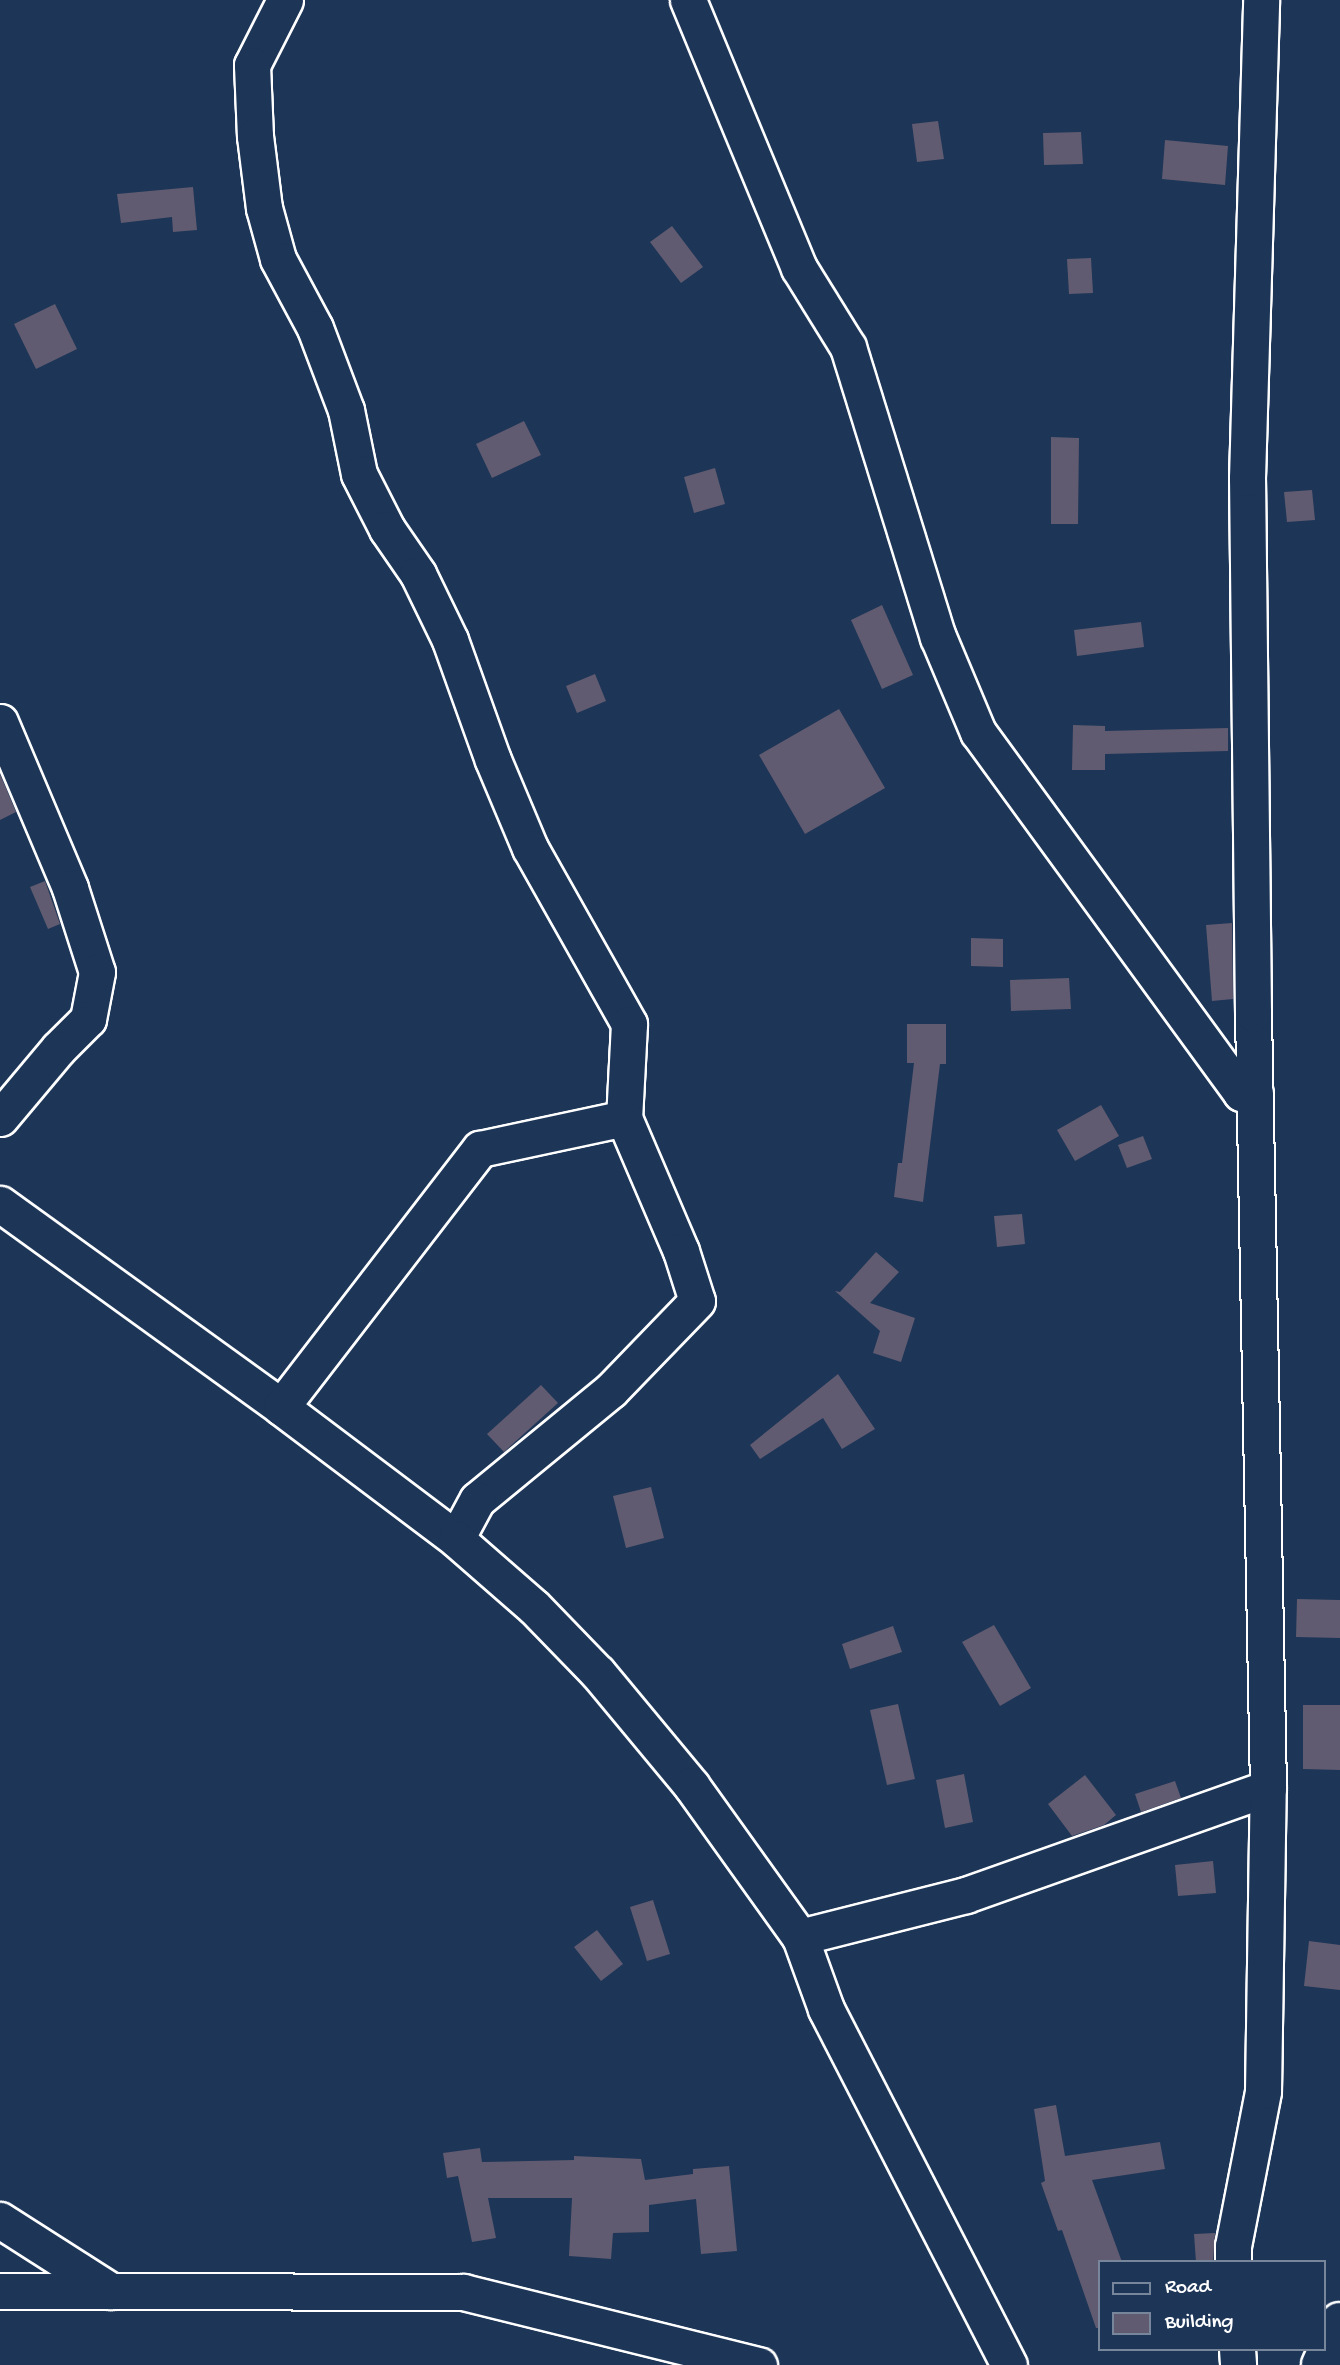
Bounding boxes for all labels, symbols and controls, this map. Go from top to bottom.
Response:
legend [1098,2260,1326,2351]
text: Road [1165,2276,1211,2301]
text: Building [1165,2311,1234,2336]

